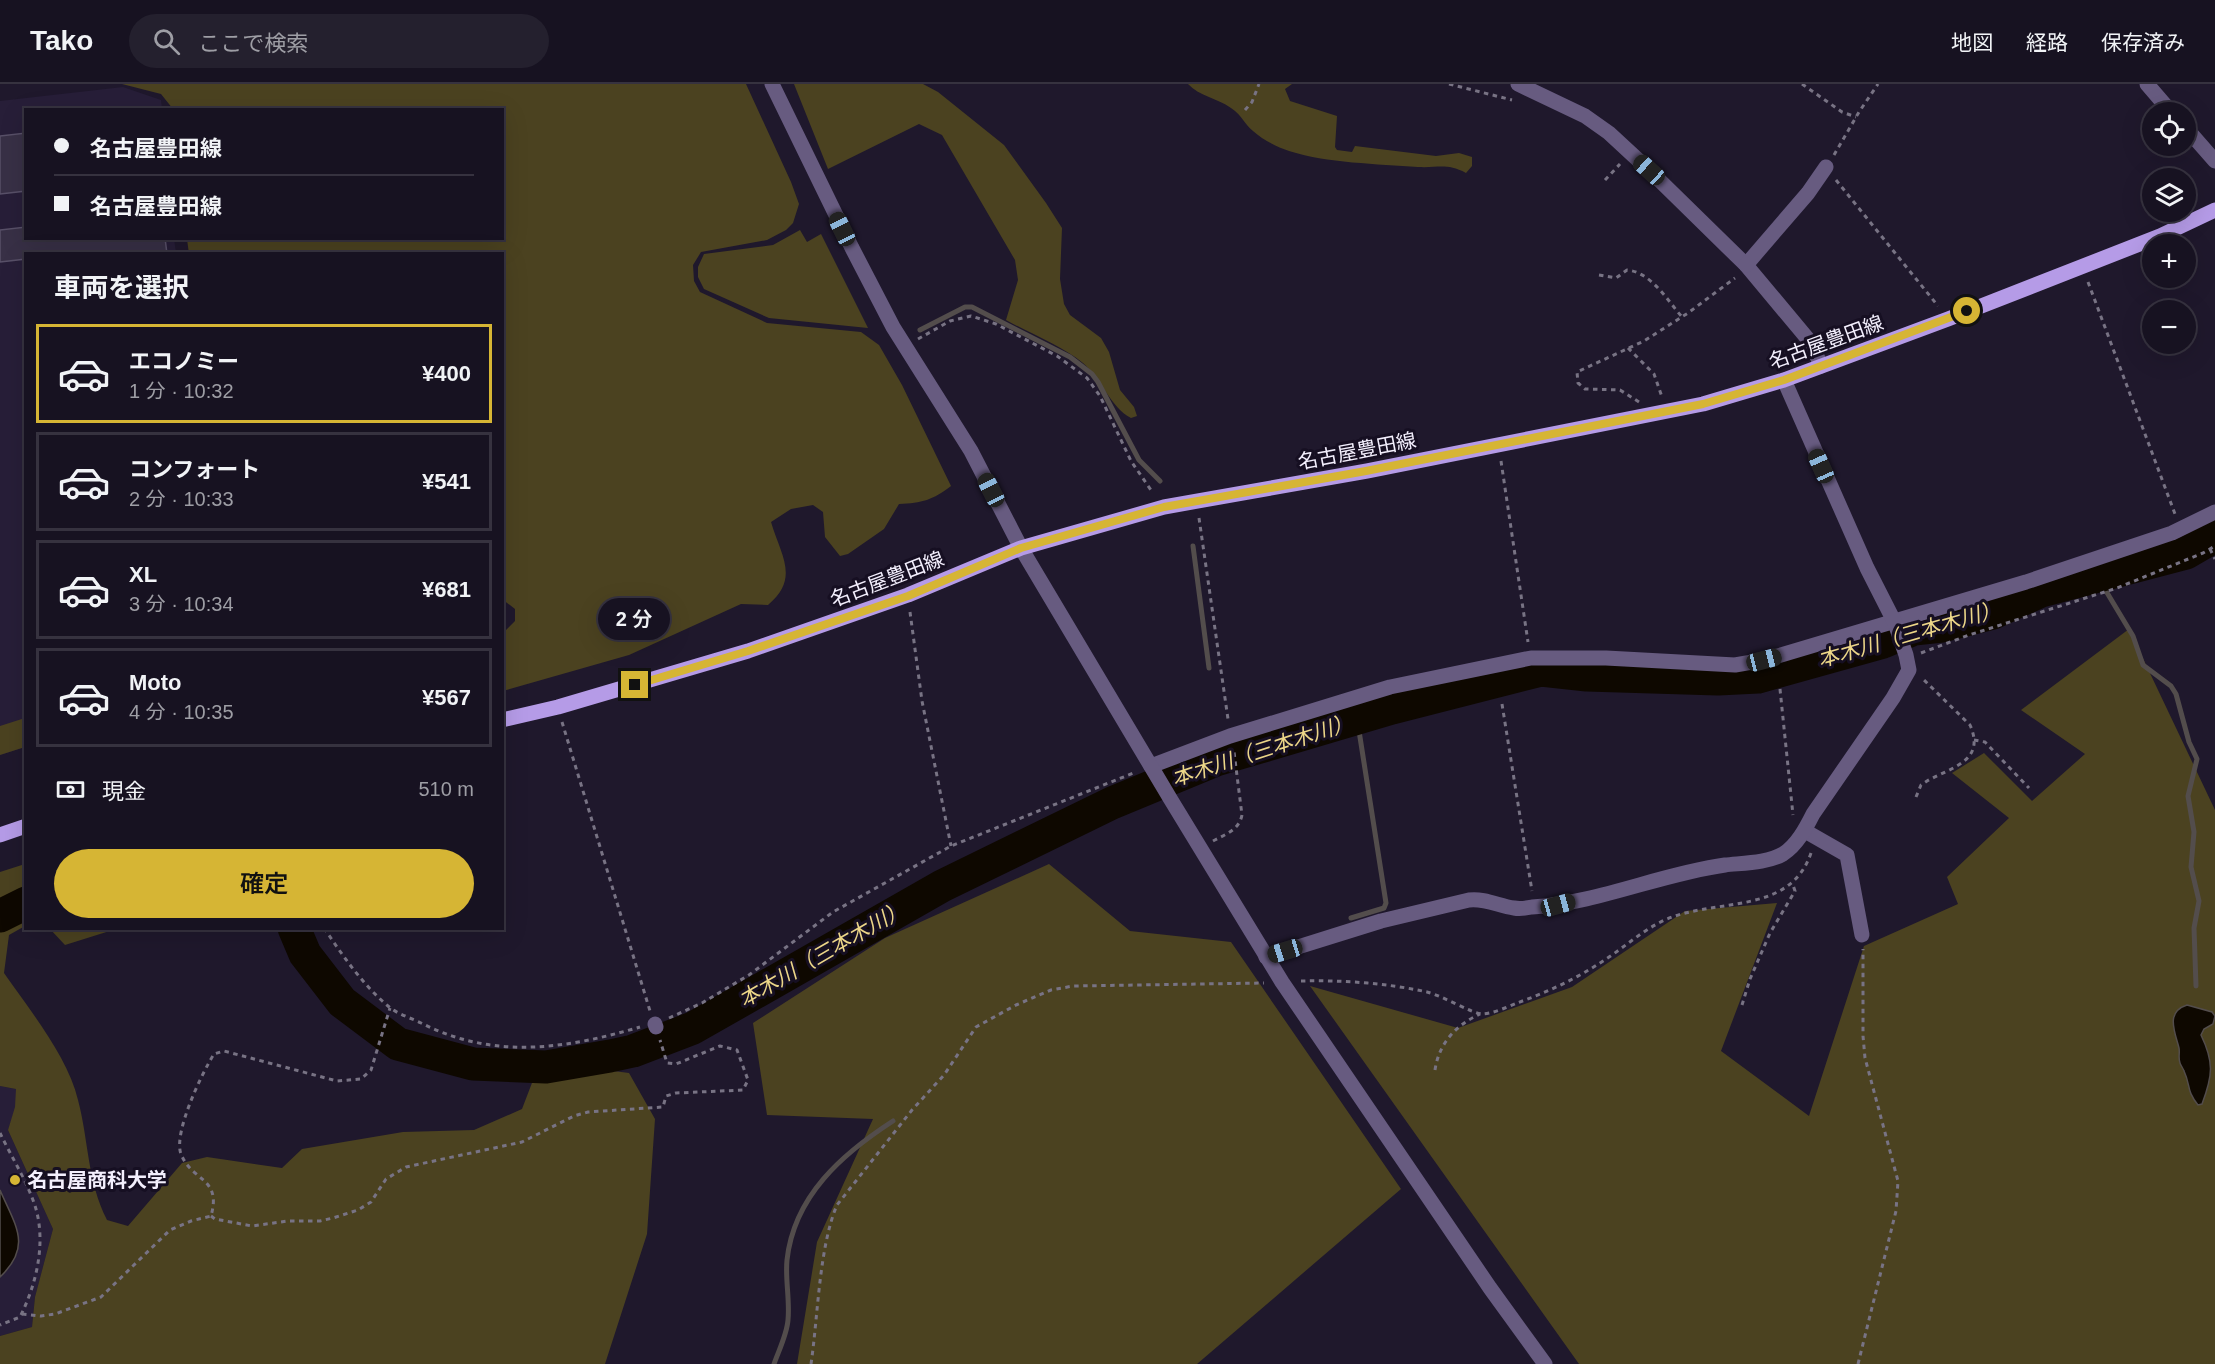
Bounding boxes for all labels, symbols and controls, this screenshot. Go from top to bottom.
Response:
search box [129,14,549,68]
text: Tako [30,25,93,56]
icon: search [150,25,183,58]
text: ここで検索 [198,31,308,56]
text: 地図 [1951,31,1993,54]
text: 経路 [2026,31,2068,54]
text: 保存済み [2101,31,2185,54]
map controls [2142,102,2196,354]
button: locate [2142,102,2196,156]
text: 名古屋豊田線 [90,136,222,161]
car [1630,151,1668,189]
button: layers [2142,168,2196,222]
text: 名古屋豊田線 [90,194,222,219]
car [826,209,858,249]
button: + [2142,234,2196,288]
text: 車両を選択 [54,273,189,303]
route start [1953,297,1980,324]
button: − [2142,300,2196,354]
street label: 名古屋豊田線 [1766,311,1886,373]
icon: car [57,347,111,401]
text: エコノミー [129,349,239,374]
text: ¥400 [422,361,471,386]
text: 1 分 · 10:32 [129,380,234,402]
street label: 名古屋豊田線 [1296,429,1418,473]
car [1805,446,1837,486]
icon: car [57,455,111,509]
text: コンフォート [129,457,260,482]
text: ¥541 [422,469,471,494]
car [975,470,1007,510]
text: 2 分 · 10:33 [129,488,234,510]
street label: 名古屋豊田線 [827,547,947,611]
text: XL [129,562,157,587]
icon: car [57,563,111,617]
text: ¥681 [422,577,471,602]
text: 3 分 · 10:34 [129,593,234,615]
water label: 本木川（三本木川） [1815,597,2003,671]
callout: 2 分 [599,598,671,640]
text: 2 分 [616,608,652,630]
car [1744,647,1784,673]
text: Moto [129,670,182,695]
icon: car [57,671,111,725]
route end [621,671,648,698]
text: ¥567 [422,685,471,710]
text: 4 分 · 10:35 [129,701,234,723]
water label: 本木川（三本木川） [1169,710,1355,790]
icon: cash [54,773,87,806]
text: 510 m [418,778,474,800]
text: 現金 [102,779,146,804]
button: 確定 [54,849,474,918]
car [1538,892,1578,918]
water label: 本木川（三本木川） [734,897,910,1011]
car [1265,937,1305,965]
place label: 名古屋商科大学 [27,1169,167,1191]
marker: 名古屋商科大学 [8,1173,22,1187]

